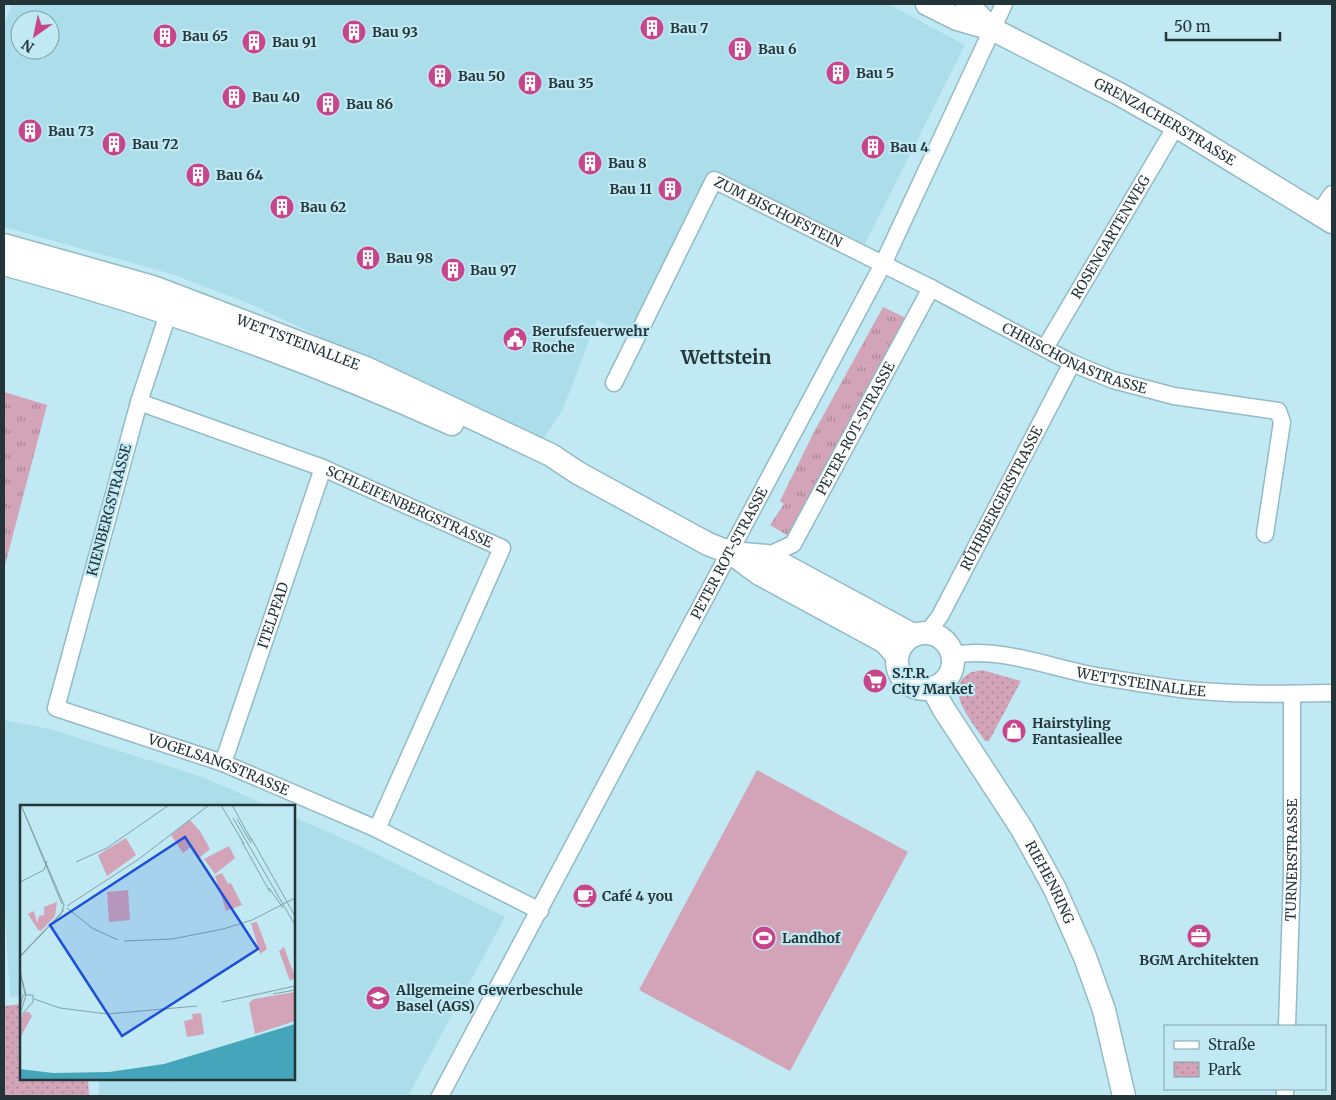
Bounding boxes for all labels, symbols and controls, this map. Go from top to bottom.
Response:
north arrow [10,10,60,60]
scale bar [1166,10,1280,42]
building icon: Bau 7 [639,15,665,41]
text: 50 m [1174,17,1211,36]
building icon: Bau 93 [341,19,367,45]
place label: Bau 7 [670,19,708,37]
building icon: Bau 65 [152,23,178,49]
place label: Bau 93 [372,23,418,41]
place label: Bau 65 [182,27,228,45]
building icon: Bau 91 [241,29,267,55]
place label: Bau 91 [272,33,317,51]
text: N [18,35,37,56]
building icon: Bau 6 [727,36,753,62]
place label: Bau 6 [758,40,797,58]
building icon: Bau 5 [825,60,851,86]
building icon: Bau 50 [427,63,453,89]
place label: Bau 5 [856,64,894,82]
place label: Bau 50 [458,67,505,85]
building icon: Bau 35 [517,70,543,96]
place label: Bau 35 [548,74,594,92]
street label: GRENZACHERSTRASSE [1091,74,1239,170]
building icon: Bau 40 [221,84,247,110]
place label: Bau 40 [252,88,300,106]
building icon: Bau 86 [315,91,341,117]
place label: Bau 86 [346,95,394,113]
building icon: Bau 73 [17,118,43,144]
place label: Bau 73 [48,122,94,140]
building icon: Bau 72 [101,131,127,157]
building icon: Bau 4 [860,134,886,160]
place label: Bau 72 [132,135,178,153]
place label: Bau 4 [890,138,929,156]
building icon: Bau 8 [577,150,603,176]
place label: Bau 8 [608,154,647,172]
building icon: Bau 64 [185,162,211,188]
place label: Bau 64 [216,166,264,184]
street label: ROSENGARTENWEG [1067,172,1154,302]
street label: ZUM BISCHOFSTEIN [711,173,845,251]
building icon: Bau 11 [657,176,683,202]
place label: Bau 11 [609,180,653,198]
building icon: Bau 62 [269,194,295,220]
place label: Bau 62 [300,198,346,216]
building icon: Bau 98 [355,245,381,271]
place label: Bau 98 [386,249,433,267]
building icon: Bau 97 [440,257,466,283]
place label: Bau 97 [470,261,517,279]
street label: WETTSTEINALLEE [233,310,362,374]
street label: CHRISCHONASTRASSE [999,318,1149,398]
place label: Berufsfeuerwehr Roche [532,322,650,356]
public building icon: Berufsfeuerwehr Roche [502,326,528,352]
district label: Wettstein [680,345,771,369]
street label: PETER-ROT-STRASSE [812,358,899,498]
street label: RÜHRBERGERSTRASSE [956,423,1046,574]
street label: KIENBERGSTRASSE [83,442,135,578]
street label: SCHLEIFENBERGSTRASSE [323,461,496,552]
street label: PETER ROT-STRASSE [687,484,772,622]
street label: ITELPFAD [253,579,293,651]
street label: WETTSTEINALLEE [1074,663,1206,700]
place label: S.T.R. City Market [892,664,974,698]
supermarket icon: S.T.R. City Market [862,668,888,694]
place label: Hairstyling Fantasieallee [1032,714,1123,748]
shop icon: Hairstyling Fantasieallee [1001,718,1027,744]
street label: VOGELSANGSTRASSE [145,730,292,799]
street label: TURNERSTRASSE [1281,799,1301,922]
inset map [20,805,295,1080]
street label: RIEHENRING [1021,837,1078,927]
cafe icon: Café 4 you [572,883,598,909]
place label: Café 4 you [602,887,673,905]
office icon: BGM Architekten [1186,923,1212,949]
sports icon: Landhof [751,925,777,951]
place label: Landhof [782,929,841,947]
place label: BGM Architekten [1139,951,1259,969]
place label: Allgemeine Gewerbeschule Basel (AGS) [395,981,583,1015]
school or university icon: Allgemeine Gewerbeschule Basel (AGS) [365,985,391,1011]
legend [1164,1025,1326,1090]
text: Straße [1208,1035,1255,1054]
text: Park [1208,1060,1242,1079]

